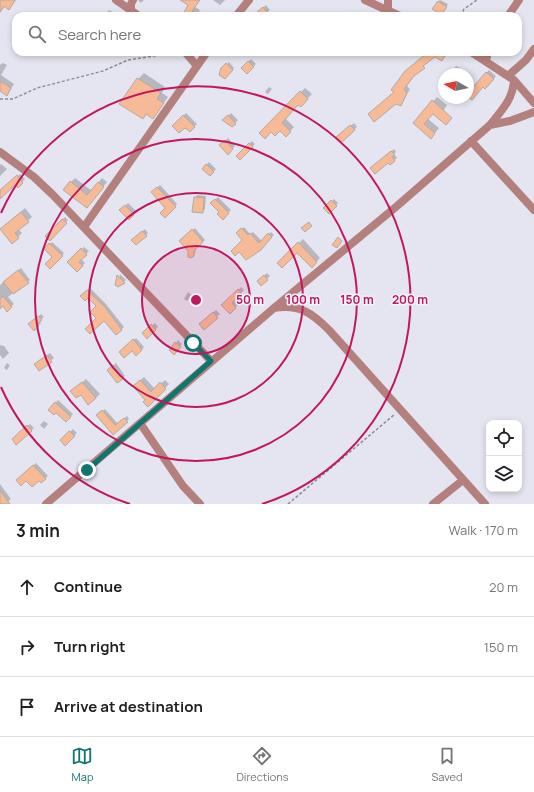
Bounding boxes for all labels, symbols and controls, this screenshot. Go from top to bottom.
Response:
search box [12,12,522,56]
icon: search [26,23,48,45]
text: Search here [58,24,141,45]
north arrow [438,68,474,104]
text: 50 m [236,291,264,308]
text: 100 m [286,291,320,308]
text: 150 m [340,291,374,308]
text: 200 m [392,291,428,308]
centre of rings [189,293,203,307]
route start [184,334,202,352]
map controls [486,420,522,492]
button: locate [486,420,522,456]
button: layers [486,456,522,492]
route end [78,461,96,479]
text: 3 min [16,519,60,542]
text: Walk · 170 m [448,521,518,539]
icon: ahead [16,576,38,598]
text: Continue [54,576,122,597]
text: 20 m [489,578,518,596]
icon: right [16,636,38,658]
text: Turn right [54,636,125,657]
text: 150 m [484,638,518,656]
icon: arrive [16,696,38,718]
text: Arrive at destination [54,696,203,717]
tab: Map [71,745,93,784]
tab: Directions [236,745,289,784]
tab: Saved [432,745,463,784]

